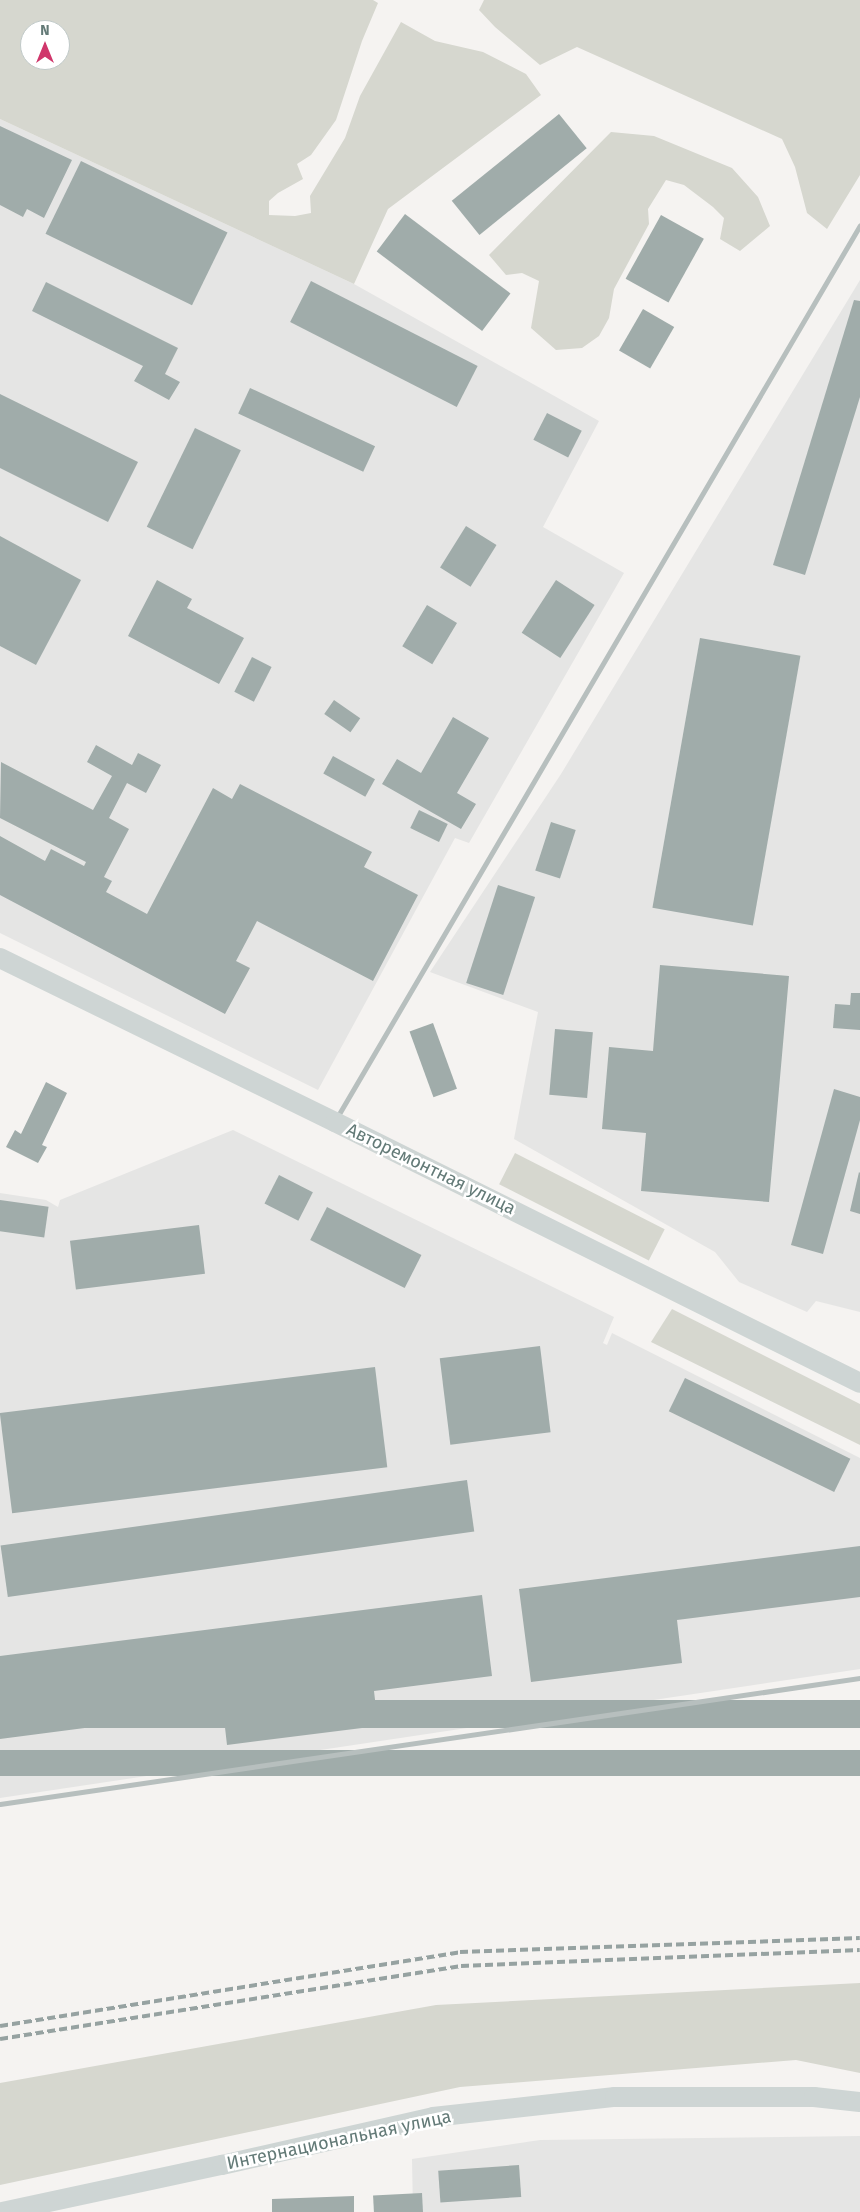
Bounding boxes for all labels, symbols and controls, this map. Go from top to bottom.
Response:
north arrow [20,20,70,70]
text: N [40,22,50,39]
street label: Авторемонтная улица [343,1119,519,1219]
street label: Интернациональная улица [225,2106,453,2174]

